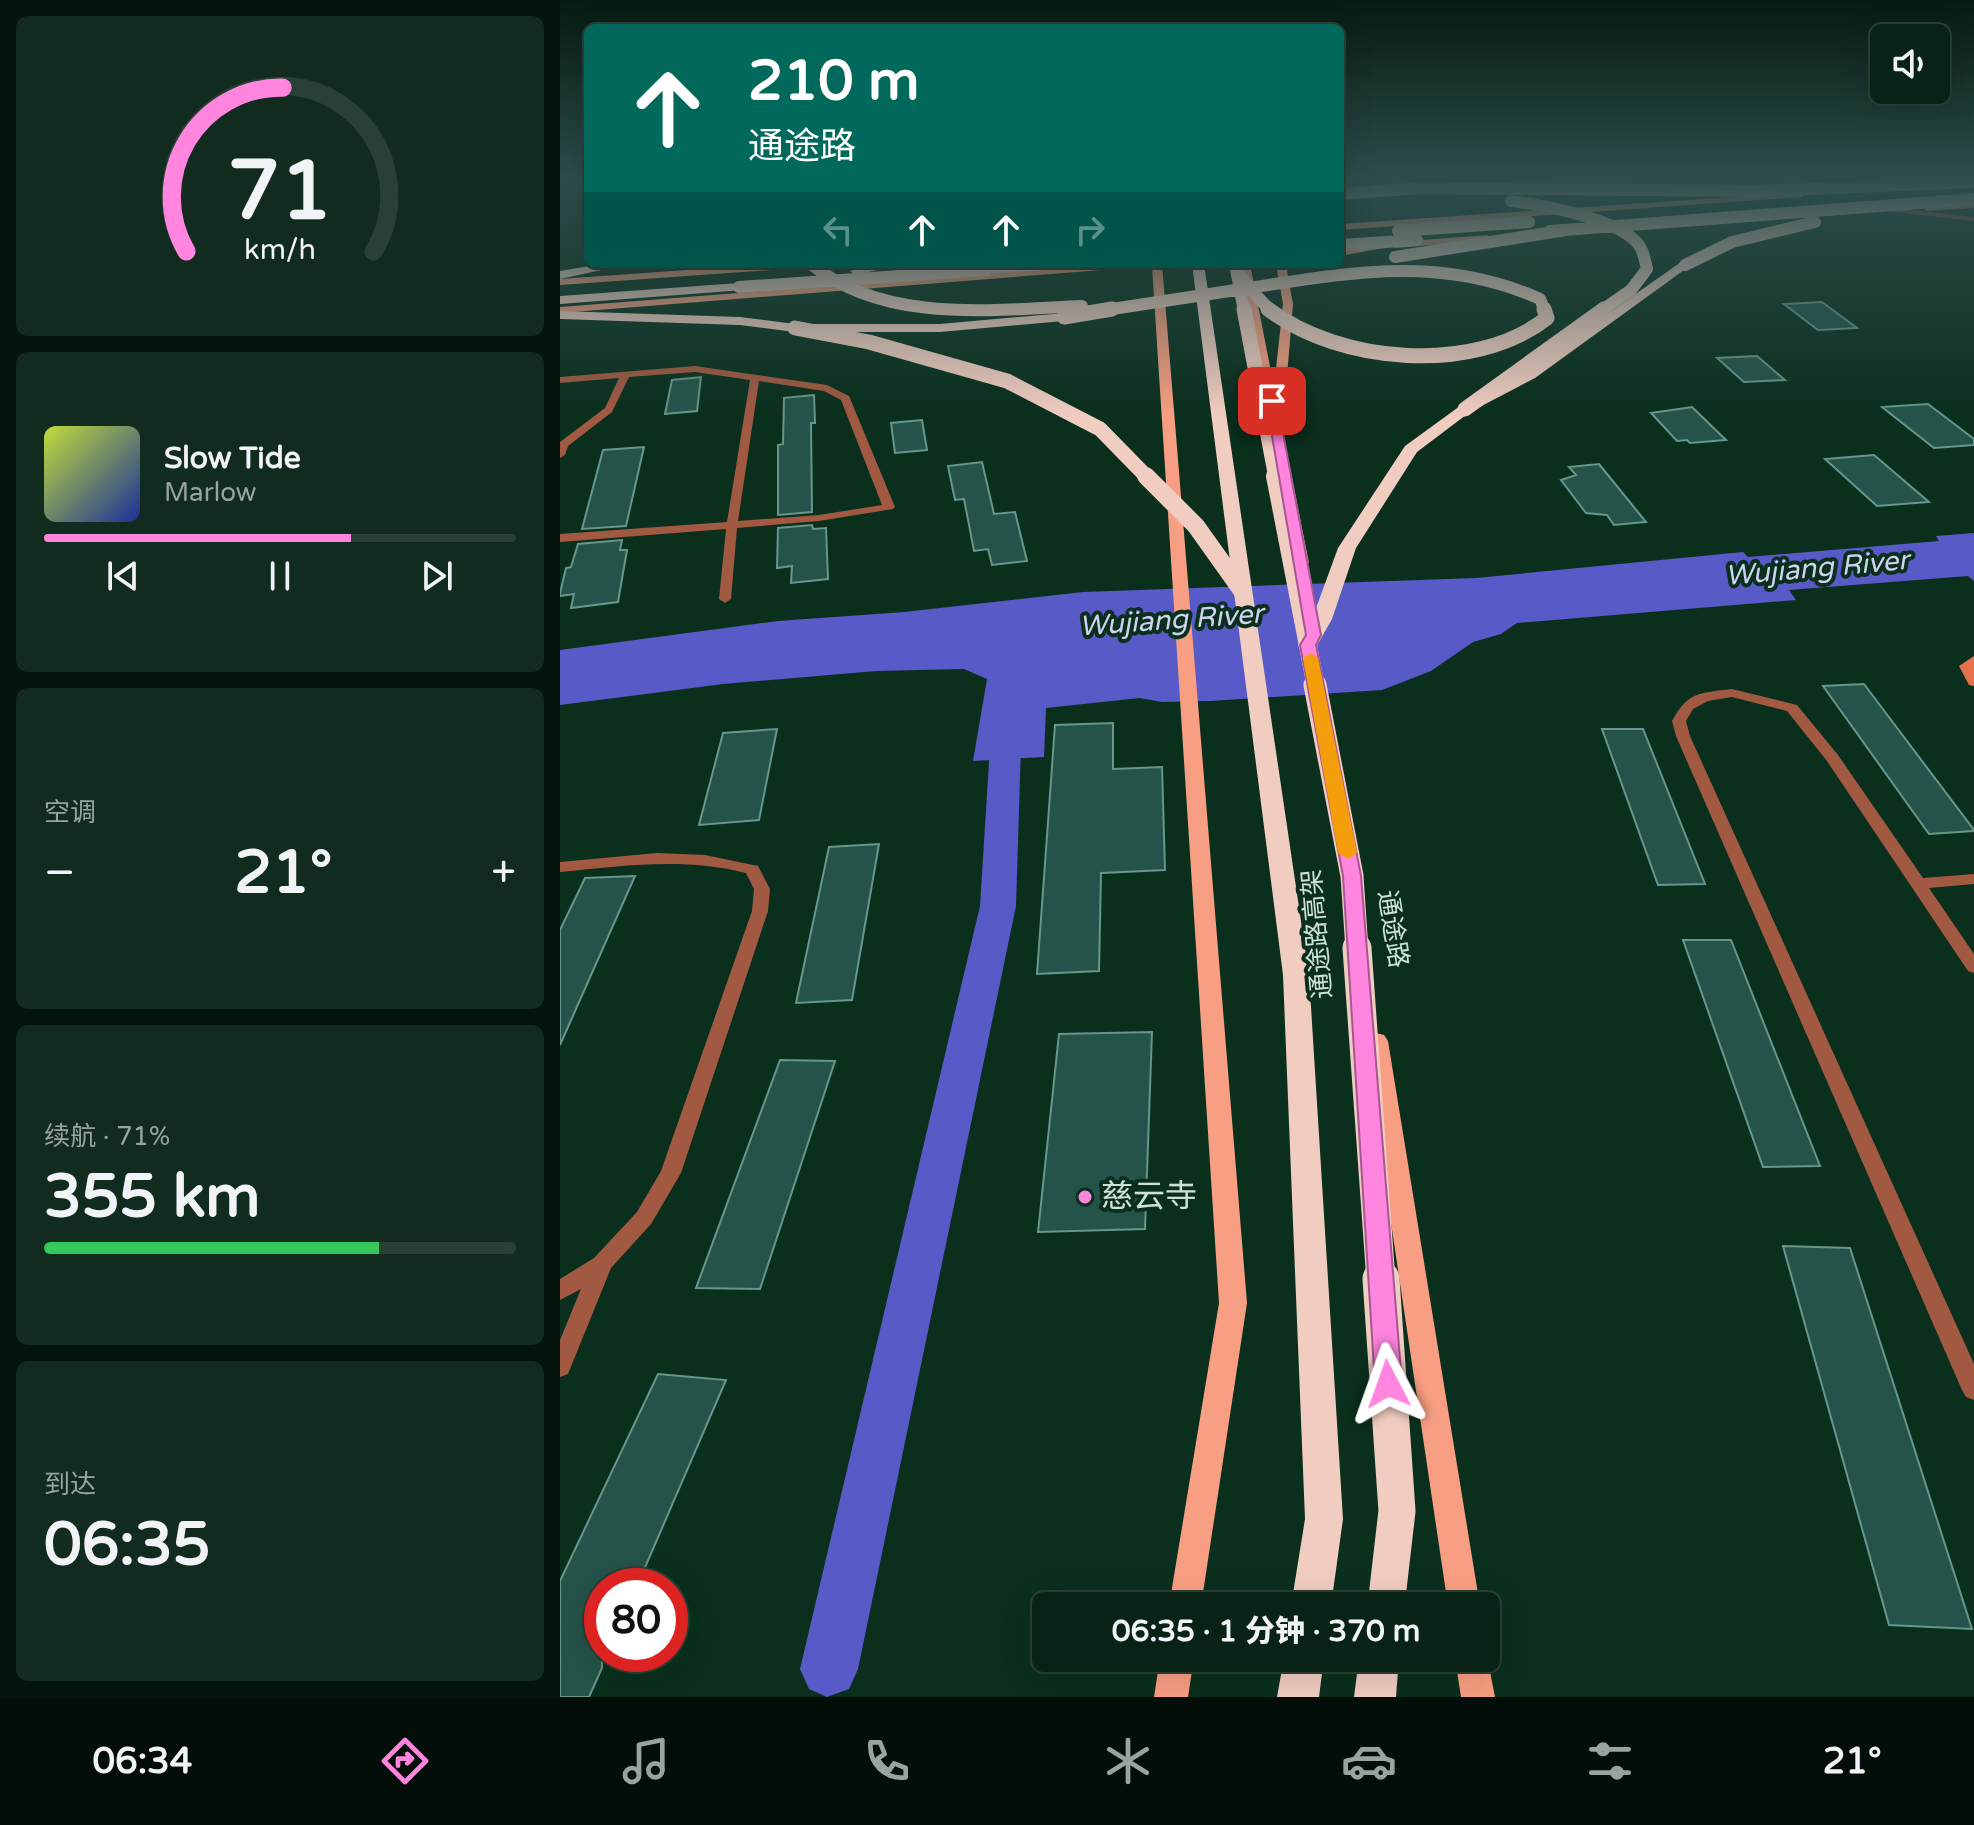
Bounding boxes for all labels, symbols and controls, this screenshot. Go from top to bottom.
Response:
map controls [1870,24,1950,104]
button: sound [1870,24,1950,104]
text: 210 m [748,48,919,115]
icon: ahead [616,56,720,160]
text: 通途路 [748,125,856,168]
text: 71 [228,142,332,242]
icon: left [816,208,860,252]
icon: ahead [900,208,944,252]
icon: ahead [984,208,1028,252]
icon: right [1068,208,1112,252]
text: km/h [244,233,316,267]
pin [1238,367,1306,435]
icon: arrive [1250,379,1294,423]
text: Slow Tide [164,440,301,477]
text: Marlow [164,477,256,508]
water label: Wujiang River [1724,543,1913,593]
icon: previous [101,554,145,598]
icon: pause [258,554,302,598]
icon: next [415,554,459,598]
water label: Wujiang River [1078,596,1267,643]
text: 空调 [44,797,96,828]
text: 21° [234,837,332,909]
text: − [44,847,75,900]
text: + [491,847,516,900]
street label: 通途路高架 [1296,868,1338,1000]
street label: 通途路 [1372,888,1414,970]
text: 续航 · 71% [44,1121,170,1152]
text: 355 km [44,1161,260,1233]
place label: 慈云寺 [1101,1178,1197,1216]
marker: 慈云寺 [1076,1188,1094,1206]
position arrow [1346,1342,1430,1426]
text: 到达 [44,1469,96,1500]
text: 06:35 [44,1509,210,1581]
speed limit sign: 80 [584,1568,688,1672]
text: 06:35 · 1 分钟 · 370 m [1112,1613,1420,1650]
icon: directions [377,1733,433,1789]
icon: music [618,1733,674,1789]
icon: phone [859,1733,915,1789]
icon: climate [1100,1733,1156,1789]
icon: car [1341,1733,1397,1789]
icon: filters [1582,1733,1638,1789]
text: 06:34 [92,1740,192,1783]
text: 21° [1823,1740,1882,1783]

